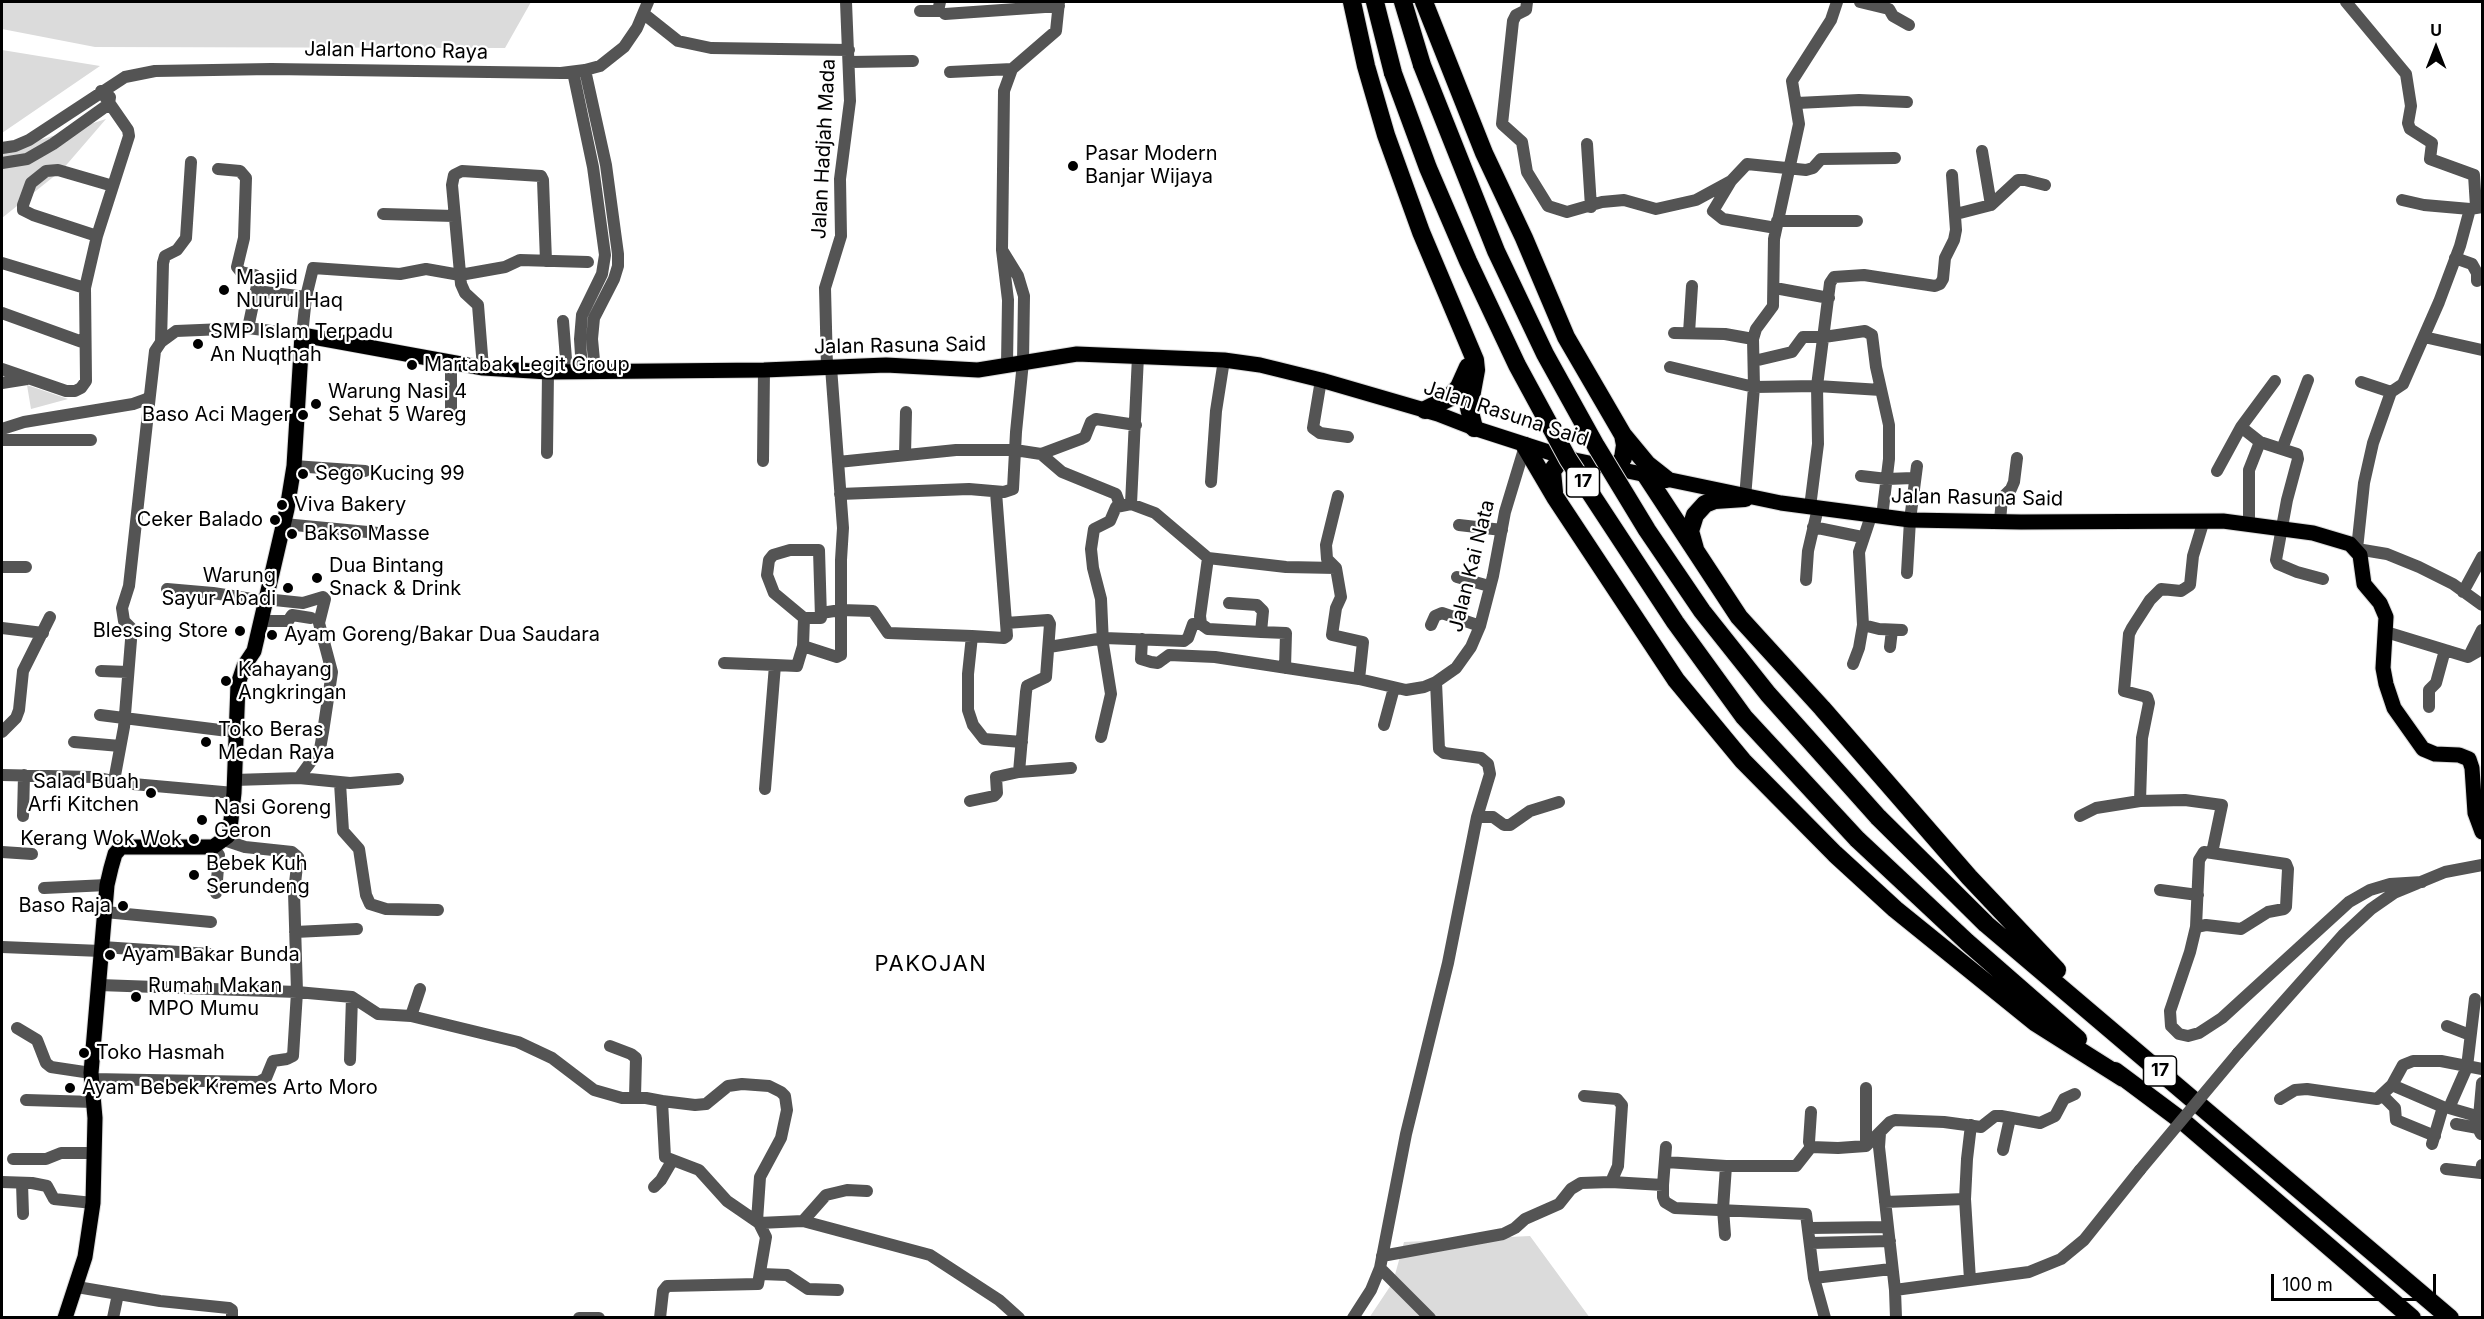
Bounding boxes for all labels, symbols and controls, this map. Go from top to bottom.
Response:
north arrow [2406,18,2466,78]
text: U [2430,20,2442,40]
street label: Jalan Hartono Raya [304,37,488,65]
street label: Jalan Hadjah Mada [807,58,841,240]
place label: Pasar Modern Banjar Wijaya [1085,142,1218,189]
marker: Pasar Modern Banjar Wijaya [1066,159,1080,173]
place label: Masjid Nuurul Haq [236,266,343,313]
marker: Masjid Nuurul Haq [217,283,231,297]
place label: SMP Islam Terpadu An Nuqthah [210,320,393,367]
street label: Jalan Rasuna Said [814,332,986,360]
marker: SMP Islam Terpadu An Nuqthah [191,337,205,351]
place label: Martabak Legit Group [424,353,630,377]
marker: Martabak Legit Group [405,358,419,372]
street label: Jalan Rasuna Said [1420,376,1592,452]
place label: Warung Nasi 4 Sehat 5 Wareg [328,380,467,427]
marker: Warung Nasi 4 Sehat 5 Wareg [309,397,323,411]
place label: Baso Aci Mager [142,403,291,427]
marker: Baso Aci Mager [296,408,310,422]
place label: Sego Kucing 99 [315,462,465,486]
marker: Sego Kucing 99 [296,467,310,481]
road number: 17 [1566,467,1600,497]
street label: Jalan Rasuna Said [1891,484,2063,512]
place label: Viva Bakery [294,493,406,517]
street label: Jalan Kai Nata [1444,497,1500,635]
marker: Viva Bakery [275,498,289,512]
place label: Ceker Balado [137,508,263,532]
marker: Ceker Balado [268,513,282,527]
place label: Bakso Masse [304,522,430,546]
marker: Bakso Masse [285,527,299,541]
place label: Dua Bintang Snack & Drink [329,554,461,601]
place label: Warung Sayur Abadi [161,564,276,611]
marker: Dua Bintang Snack & Drink [310,571,324,585]
marker: Warung Sayur Abadi [281,581,295,595]
place label: Blessing Store [93,619,228,643]
place label: Ayam Goreng/Bakar Dua Saudara [284,623,600,647]
marker: Blessing Store [233,624,247,638]
marker: Ayam Goreng/Bakar Dua Saudara [265,628,279,642]
place label: Kahayang Angkringan [238,658,347,705]
marker: Kahayang Angkringan [219,674,233,688]
place label: Toko Beras Medan Raya [218,718,335,765]
marker: Toko Beras Medan Raya [199,735,213,749]
place label: Salad Buah Arfi Kitchen [28,770,139,817]
marker: Salad Buah Arfi Kitchen [144,786,158,800]
place label: Nasi Goreng Geron [214,796,331,843]
marker: Nasi Goreng Geron [195,813,209,827]
place label: Kerang Wok Wok [20,827,182,851]
marker: Kerang Wok Wok [187,832,201,846]
place label: Bebek Kuh Serundeng [206,852,310,899]
marker: Bebek Kuh Serundeng [187,868,201,882]
place label: Baso Raja [18,894,111,918]
marker: Baso Raja [116,899,130,913]
place label: Ayam Bakar Bunda [122,943,300,967]
marker: Ayam Bakar Bunda [103,948,117,962]
district label: PAKOJAN [875,951,987,977]
place label: Rumah Makan MPO Mumu [148,974,282,1021]
marker: Rumah Makan MPO Mumu [129,990,143,1004]
place label: Toko Hasmah [96,1041,225,1065]
marker: Toko Hasmah [77,1046,91,1060]
road number: 17 [2144,1056,2176,1086]
place label: Ayam Bebek Kremes Arto Moro [82,1076,378,1100]
marker: Ayam Bebek Kremes Arto Moro [63,1081,77,1095]
scale bar [2274,1262,2439,1300]
text: 100 m [2282,1274,2333,1295]

